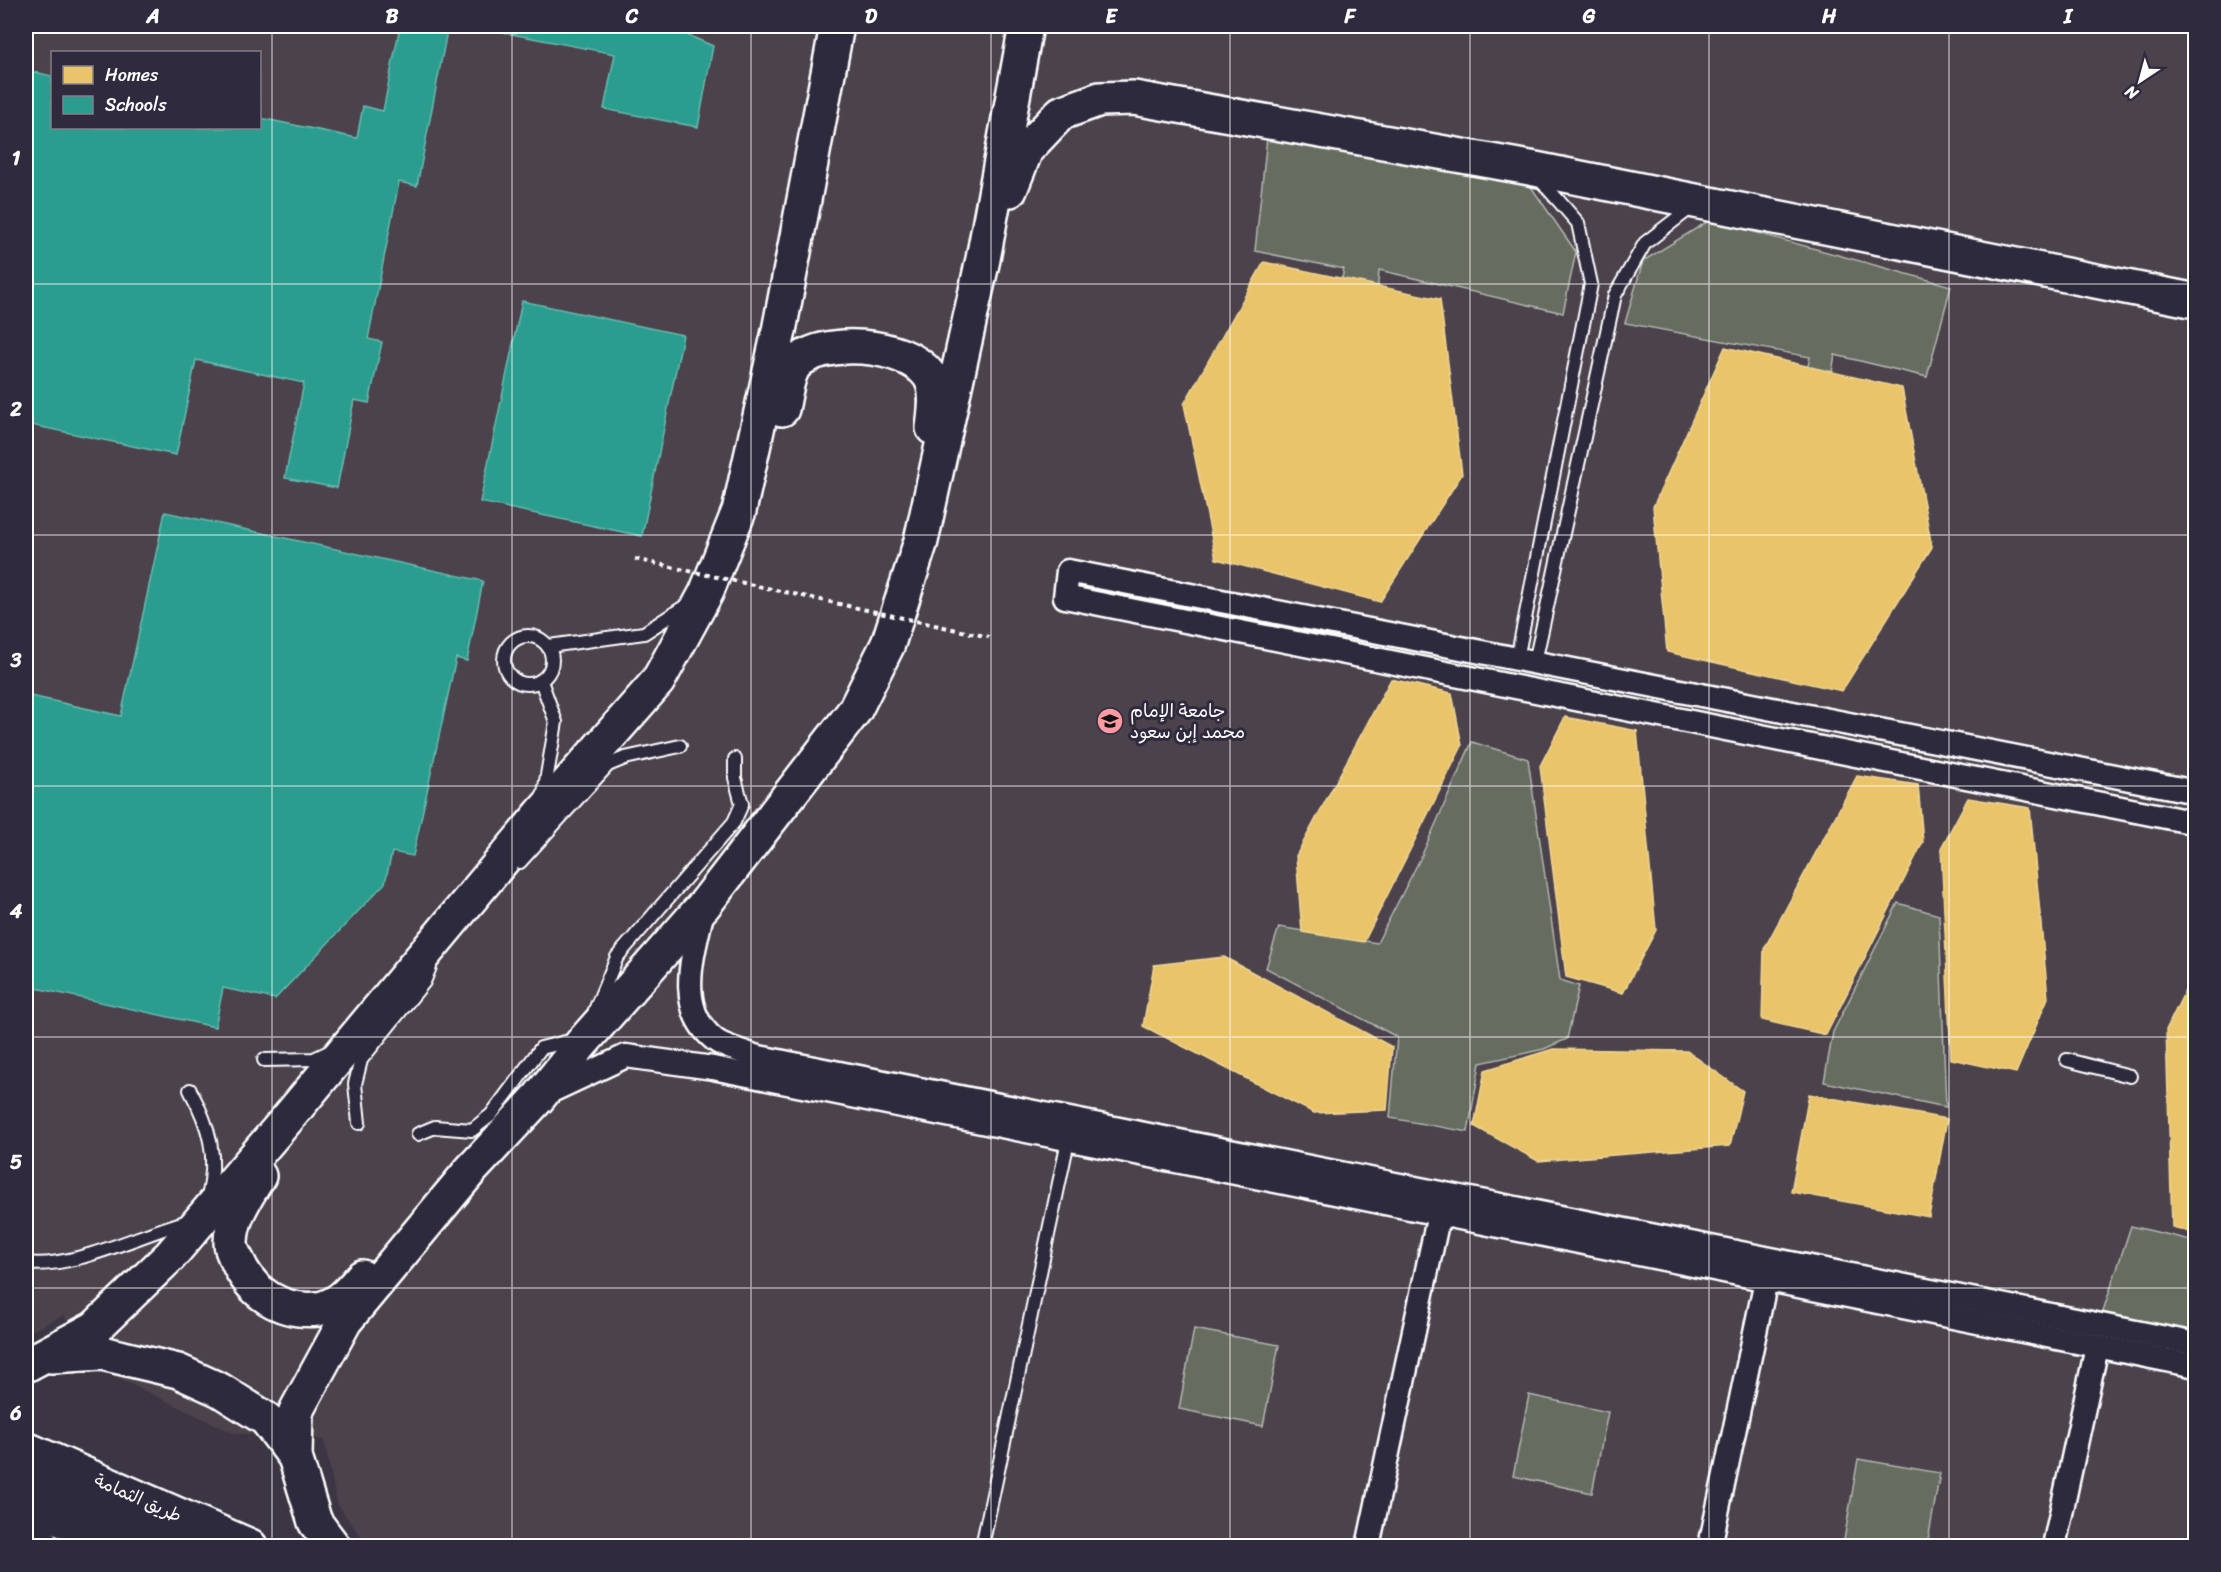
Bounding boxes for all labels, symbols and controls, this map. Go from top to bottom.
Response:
text: A [145,0,160,34]
text: B [386,0,399,34]
text: C [625,0,639,34]
text: D [865,0,878,34]
text: E [1105,0,1118,34]
text: F [1344,0,1357,34]
text: G [1582,0,1596,34]
text: H [1821,0,1837,34]
text: I [2063,0,2074,34]
legend [51,51,261,129]
north arrow [2110,51,2170,111]
text: Homes [105,59,159,91]
text: N [2118,77,2145,108]
text: Schools [105,89,167,121]
text: 1 [12,141,21,176]
text: 2 [9,392,22,427]
text: 3 [10,643,22,678]
place label: جامعة الإمام محمد إبن سعود [1130,695,1245,748]
school or university icon: جامعة الإمام محمد إبن سعود [1095,706,1125,736]
text: 4 [9,894,23,929]
text: 5 [10,1145,22,1180]
text: 6 [9,1396,22,1431]
street label: طريق الثمامة [89,1464,187,1532]

